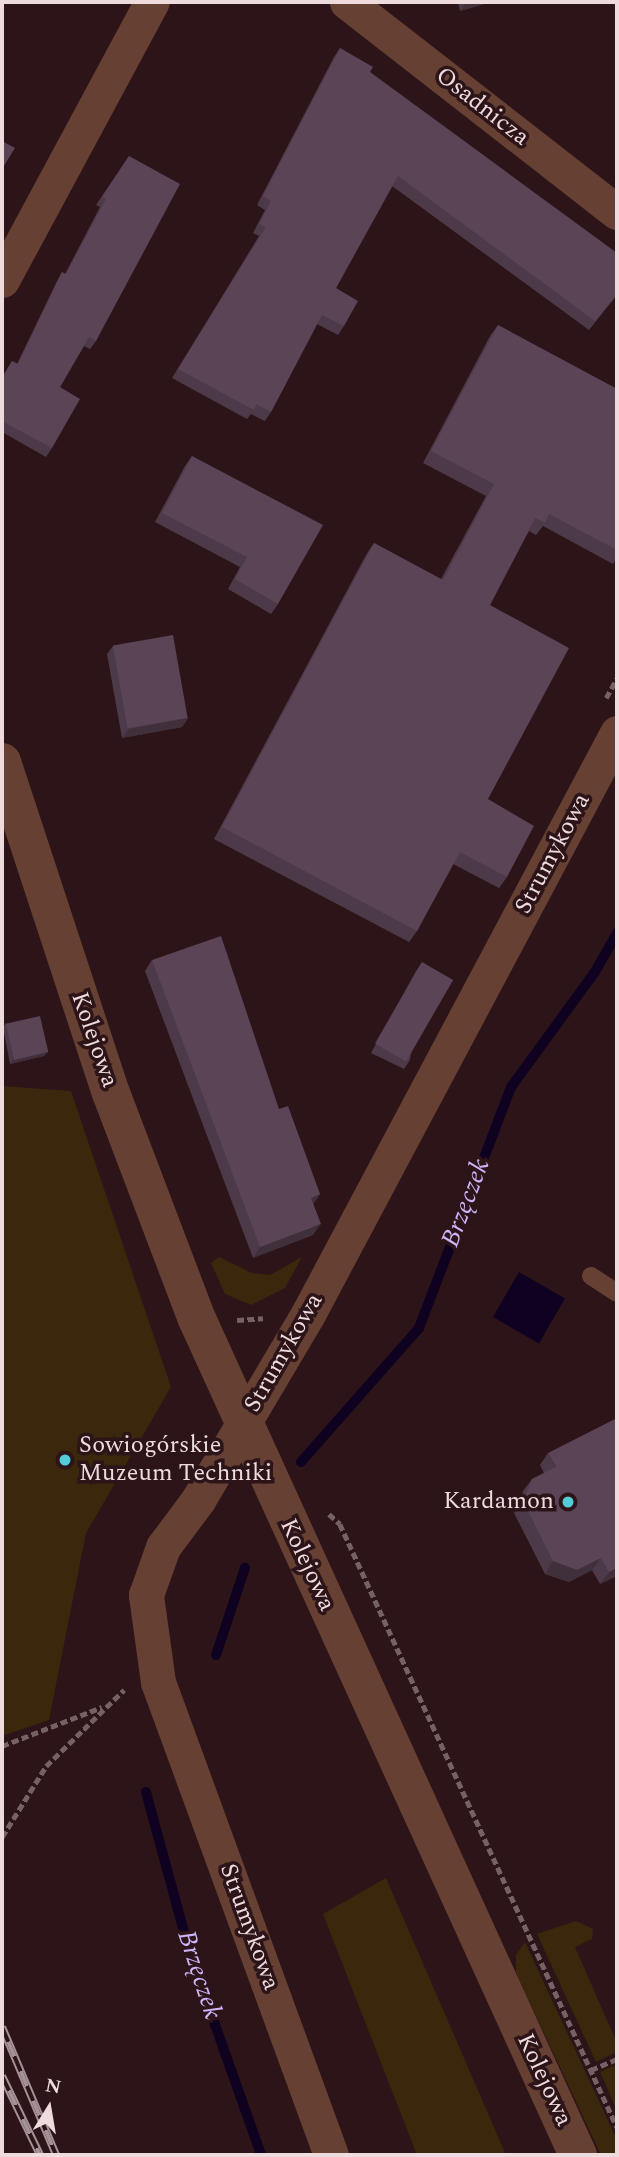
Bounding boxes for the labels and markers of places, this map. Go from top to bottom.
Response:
place label: Sowiogórskie Muzeum Techniki [79,1432,272,1488]
marker: Sowiogórskie Muzeum Techniki [57,1452,73,1468]
place label: Kardamon [443,1488,554,1516]
marker: Kardamon [560,1494,576,1510]

